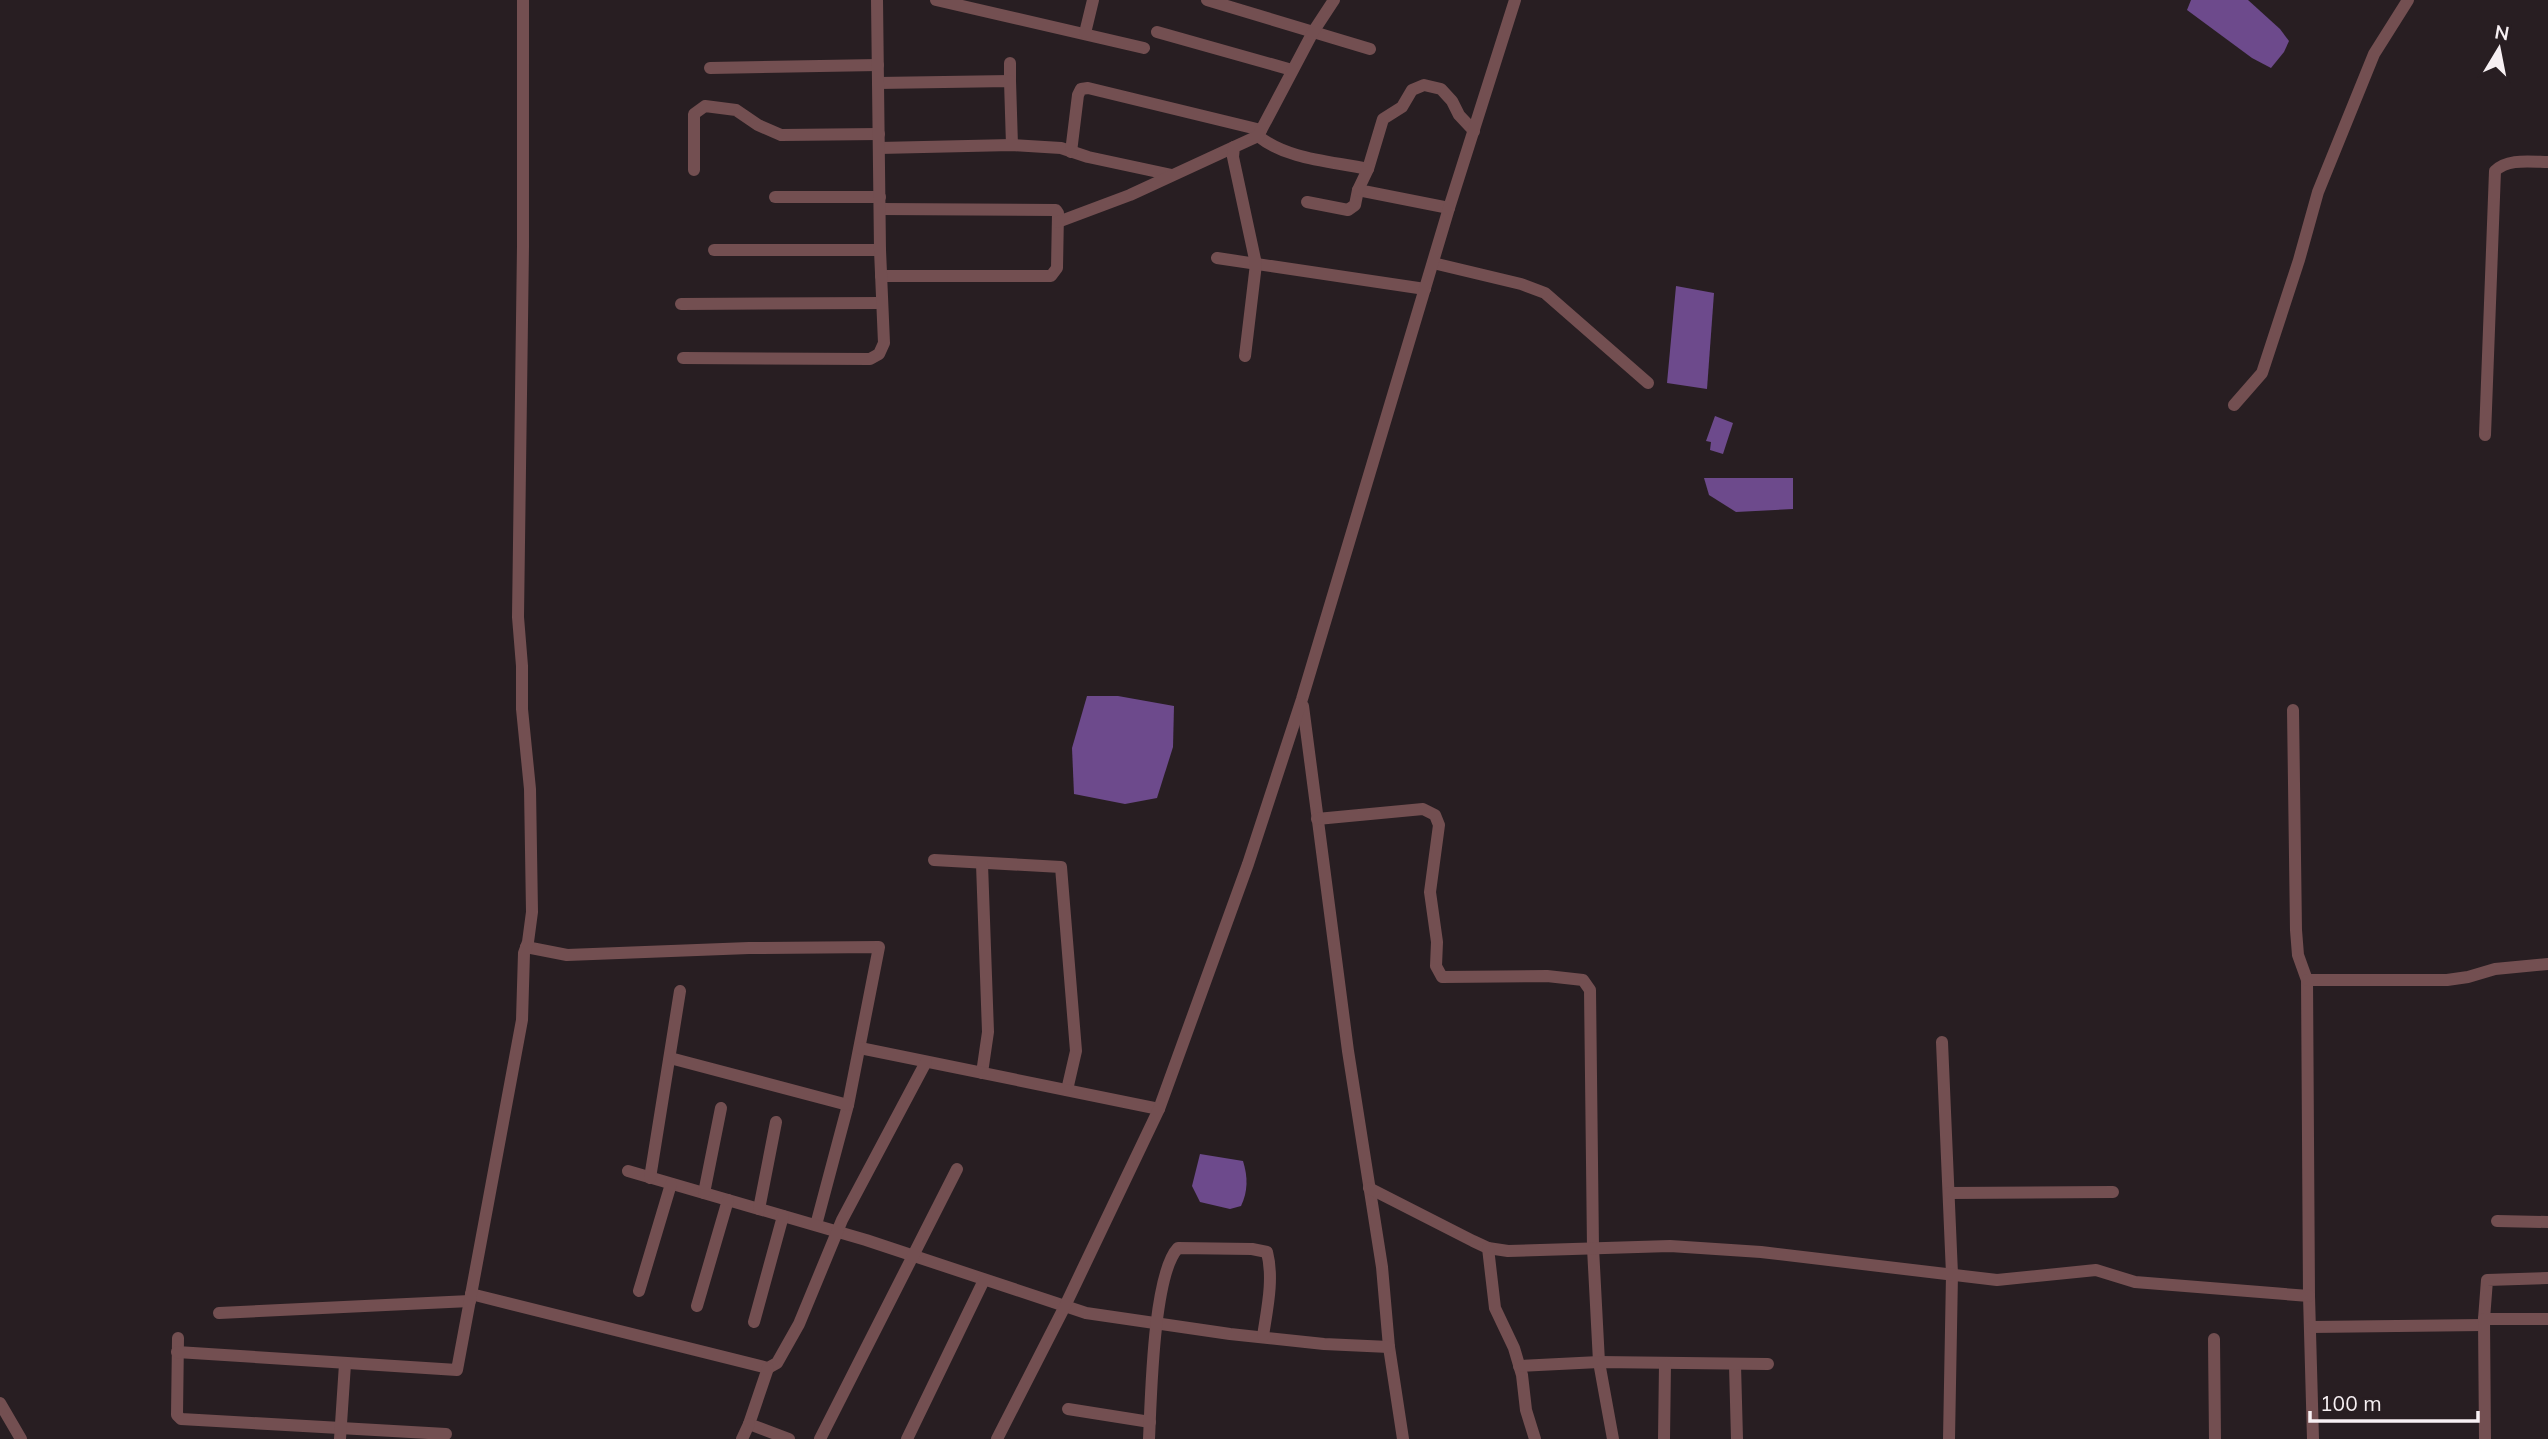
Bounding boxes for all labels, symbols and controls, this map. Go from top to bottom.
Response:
north arrow [2464,14,2534,84]
text: N [2493,19,2511,45]
scale bar [2310,1380,2478,1424]
text: 100 m [2320,1390,2382,1416]

